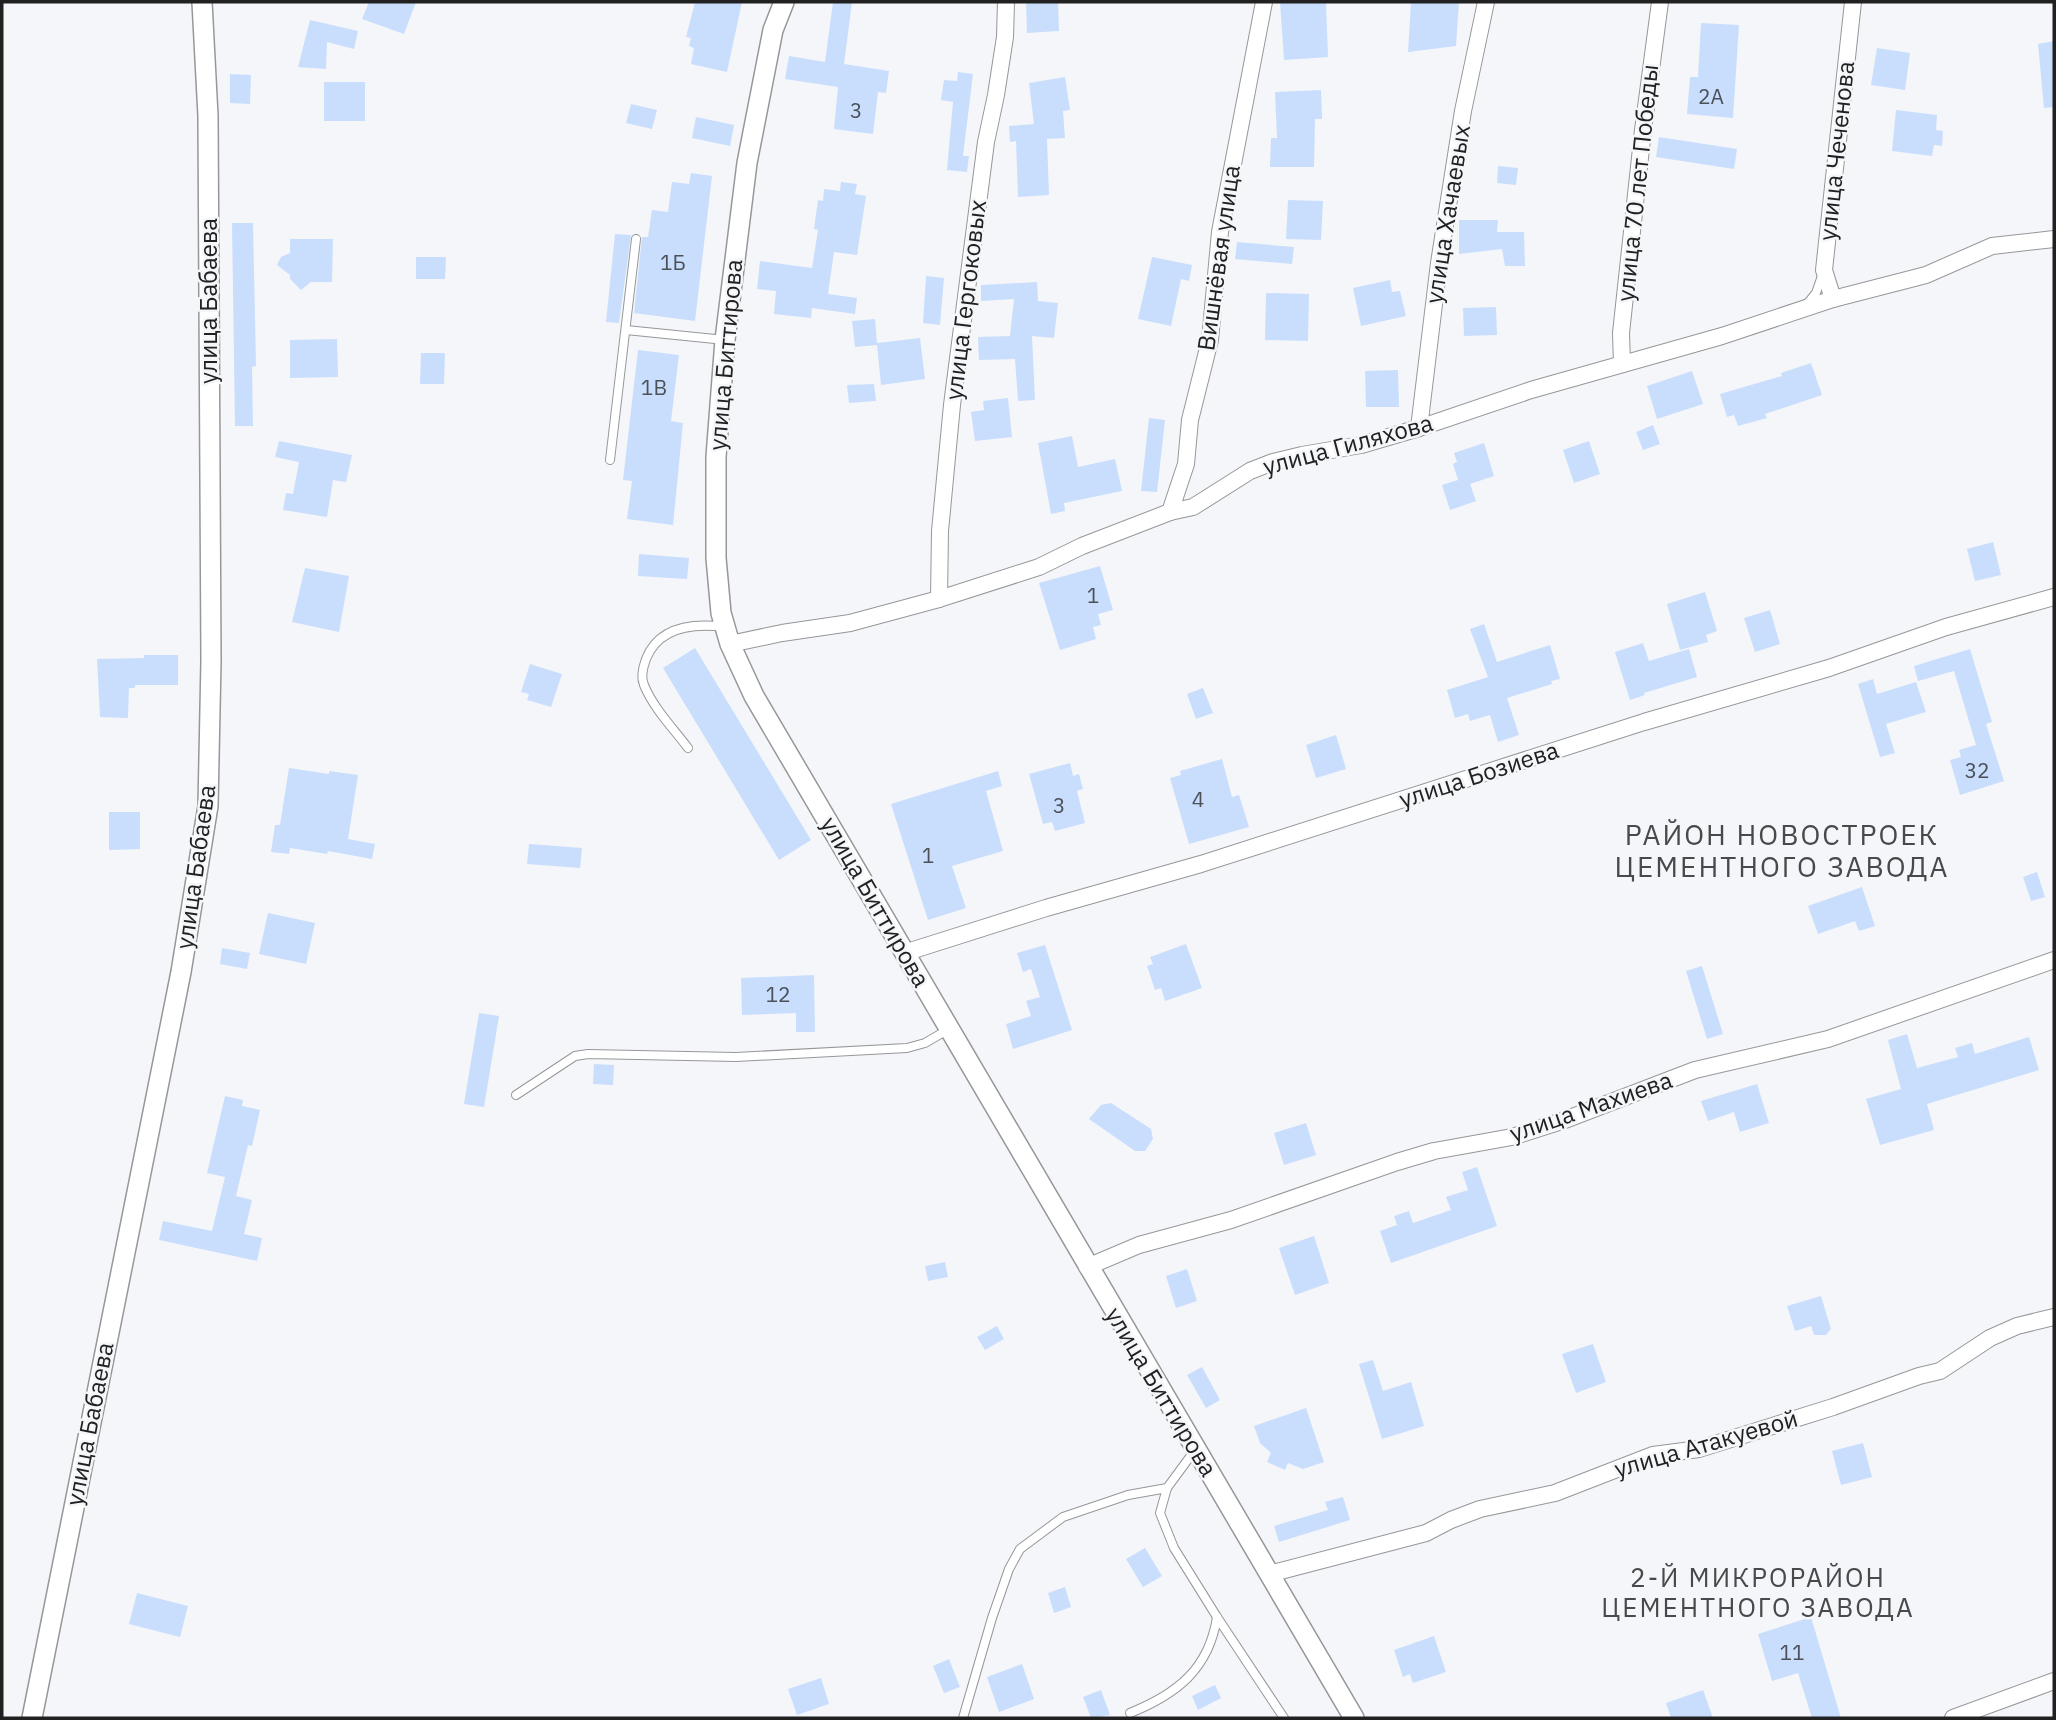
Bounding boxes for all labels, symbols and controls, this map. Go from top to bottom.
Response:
street label: улица Чеченова [1811,59,1861,242]
street label: улица 70 лет Победы [1609,63,1665,303]
house number: 2А [1698,82,1724,110]
house number: 3 [850,96,862,124]
street label: улица Хачаевых [1417,122,1477,306]
street label: Вишнёвая улица [1189,163,1247,353]
street label: улица Гергоковых [937,198,993,402]
street label: улица Бабаева [192,218,224,384]
house number: 1Б [660,248,686,276]
street label: улица Биттирова [701,258,749,452]
house number: 1В [641,373,667,401]
street label: улица Гиляхова [1259,406,1436,482]
house number: 1 [1087,581,1099,609]
street label: улица Бозиева [1395,733,1563,815]
house number: 32 [1964,756,1990,784]
street label: улица Бабаева [168,782,222,951]
house number: 4 [1192,785,1204,813]
house number: 3 [1053,791,1065,819]
street label: улица Биттирова [814,810,938,993]
district label: РАЙОН НОВОСТРОЕК ЦЕМЕНТНОГО ЗАВОДА [1615,816,1949,885]
house number: 1 [922,841,934,869]
house number: 12 [765,980,791,1008]
street label: улица Махиева [1505,1063,1676,1149]
street label: улица Биттирова [1099,1301,1225,1482]
street label: улица Бабаева [57,1339,121,1508]
street label: улица Атакуевой [1610,1402,1801,1485]
district label: 2-Й МИКРОРАЙОН ЦЕМЕНТНОГО ЗАВОДА [1601,1560,1915,1624]
house number: 11 [1779,1638,1805,1666]

